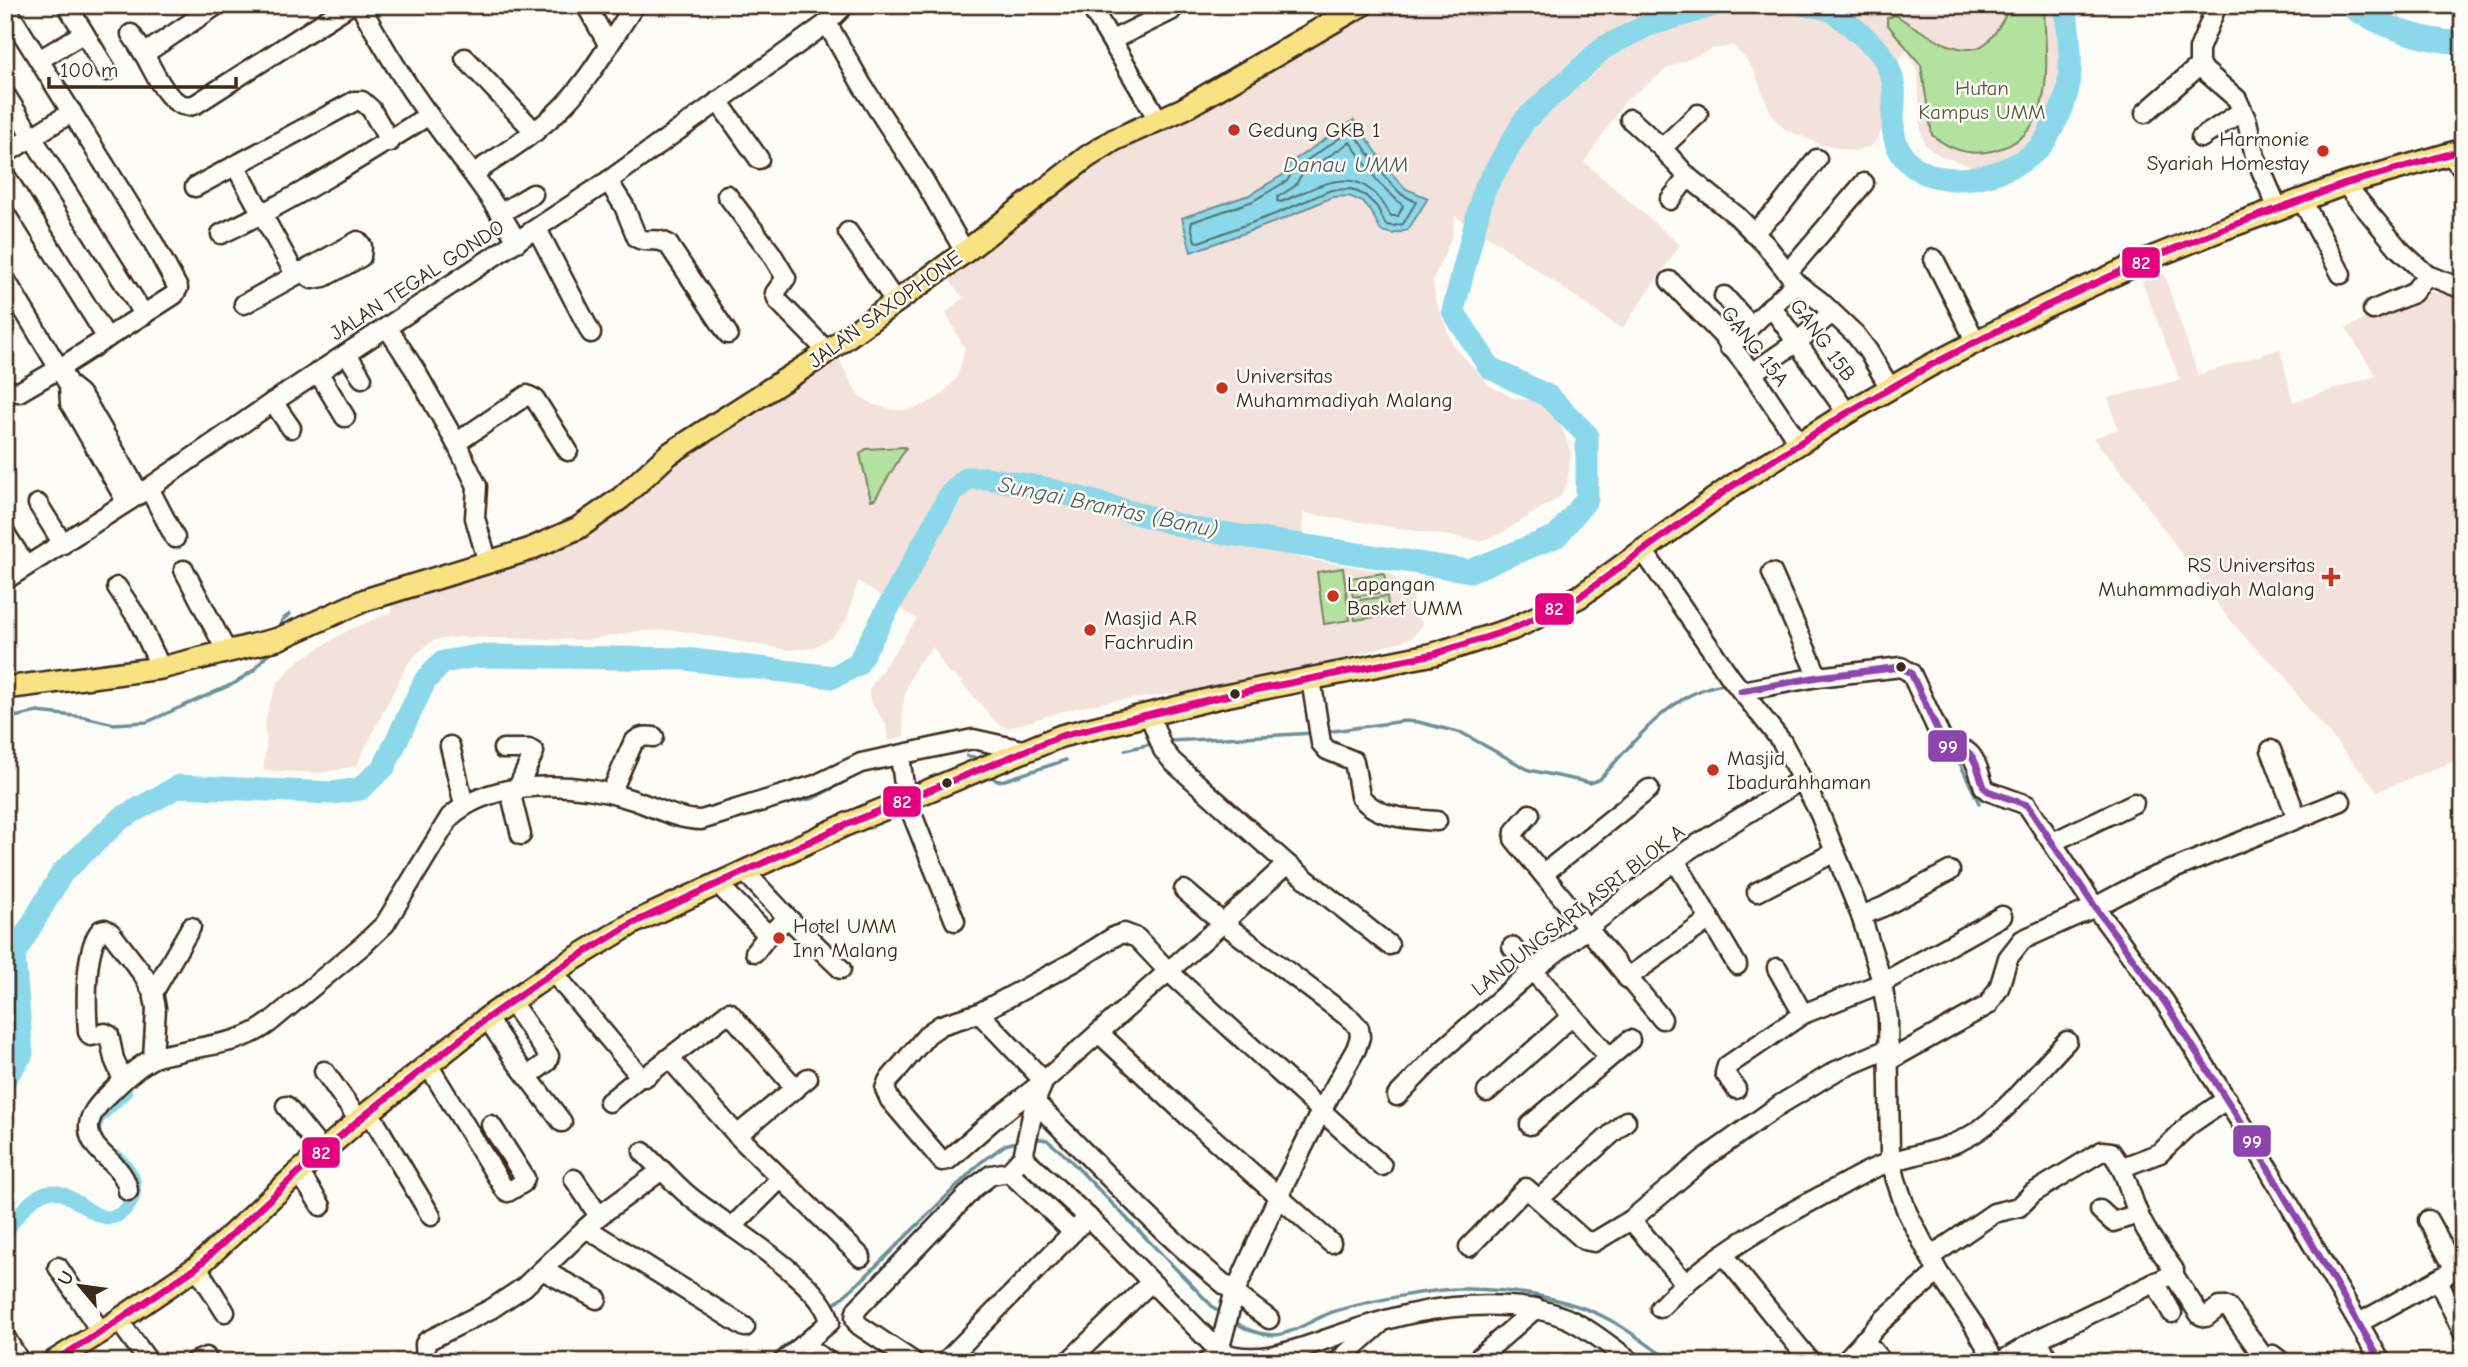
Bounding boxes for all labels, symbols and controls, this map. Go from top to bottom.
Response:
scale bar [49,46,236,90]
text: 100 m [60,58,118,82]
park label: Hutan Kampus UMM [1918,76,2046,124]
place label: Gedung GKB 1 [1248,118,1380,142]
marker: Gedung GKB 1 [1226,122,1242,138]
place label: Harmonie Syariah Homestay [2147,127,2310,175]
marker: Harmonie Syariah Homestay [2315,143,2331,159]
water label: Danau UMM [1283,151,1409,178]
street label: JALAN TEGAL GONDO [326,215,508,345]
street label: JALAN SAXOPHONE [804,245,966,373]
line badge: 82 [2121,246,2161,279]
text: 82 [2131,252,2151,274]
street label: GANG 15B [1785,294,1861,386]
street label: GANG 15A [1716,301,1794,391]
place label: Universitas Muhammadiyah Malang [1236,364,1453,412]
marker: Universitas Muhammadiyah Malang [1214,380,1230,396]
water label: Sungai Brantas (Banu) [996,471,1220,543]
place label: RS Universitas Muhammadiyah Malang [2098,553,2315,601]
marker: RS Universitas Muhammadiyah Malang [2321,567,2341,587]
place label: Lapangan Basket UMM [1347,572,1463,620]
marker: Lapangan Basket UMM [1325,588,1341,604]
line badge: 82 [1534,592,1575,626]
text: 82 [1544,598,1564,620]
place label: Masjid A.R Fachrudin [1104,606,1197,654]
marker: Masjid A.R Fachrudin [1082,622,1098,638]
unlabelled marker [1894,660,1908,674]
unlabelled marker [1228,687,1242,701]
line badge: 99 [1927,729,1968,763]
text: 99 [1938,736,1958,758]
place label: Masjid Ibadurahhaman [1727,746,1871,794]
marker: Masjid Ibadurahhaman [1705,762,1721,778]
unlabelled marker [940,776,954,790]
line badge: 82 [882,785,922,818]
text: 82 [892,791,912,813]
street label: LANDUNGSARI ASRI BLOK A [1467,819,1689,1001]
place label: Hotel UMM Inn Malang [793,914,898,962]
marker: Hotel UMM Inn Malang [771,930,787,946]
line badge: 99 [2232,1124,2272,1158]
text: 99 [2242,1131,2262,1153]
line badge: 82 [301,1136,341,1169]
text: 82 [311,1142,331,1164]
north arrow [46,1252,116,1322]
text: U [53,1267,79,1289]

